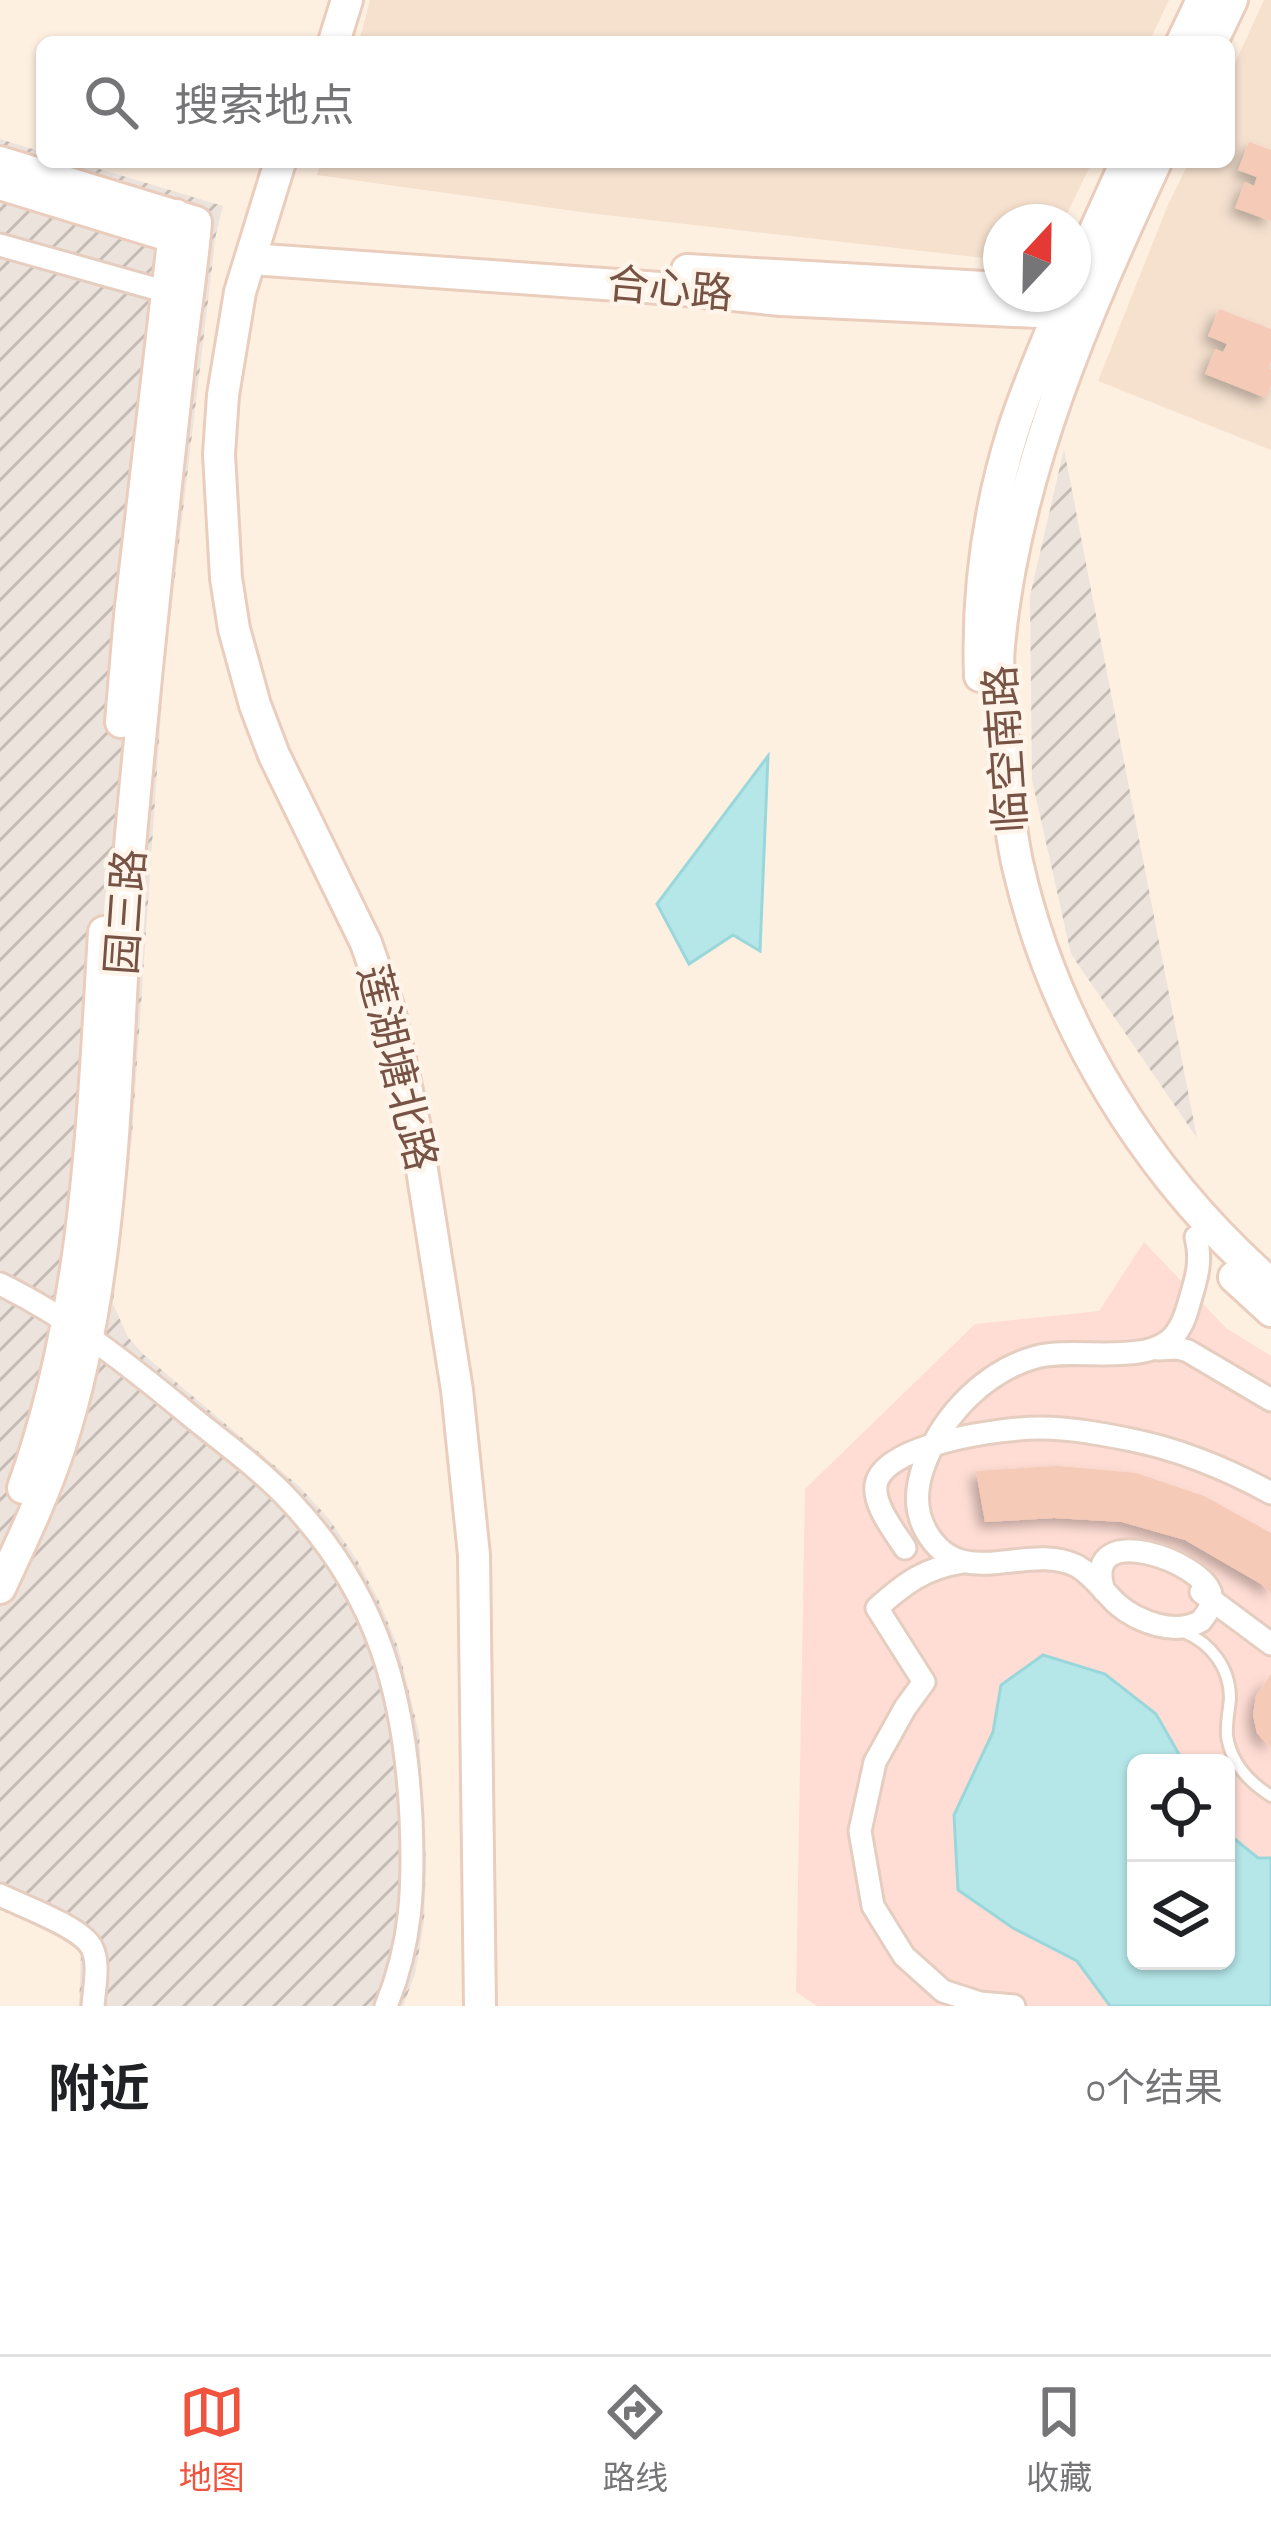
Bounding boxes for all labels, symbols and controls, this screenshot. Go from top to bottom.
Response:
search box [36,36,1235,168]
icon: search [78,69,144,135]
text: 搜索地点 [174,85,354,130]
north arrow [983,204,1091,312]
street label: 合心路 [605,262,735,316]
street label: 临空南路 [978,664,1034,834]
street label: 园三路 [100,848,152,976]
street label: 莲湖塘北路 [350,961,444,1175]
map controls [1127,1754,1235,1970]
button: locate [1127,1754,1235,1862]
button: layers [1127,1862,1235,1970]
text: 附近 [48,2065,150,2116]
text: 0个结果 [1085,2070,1223,2109]
tab: 地图 [179,2379,245,2500]
tab: 路线 [602,2379,668,2500]
tab: 收藏 [1026,2379,1092,2500]

